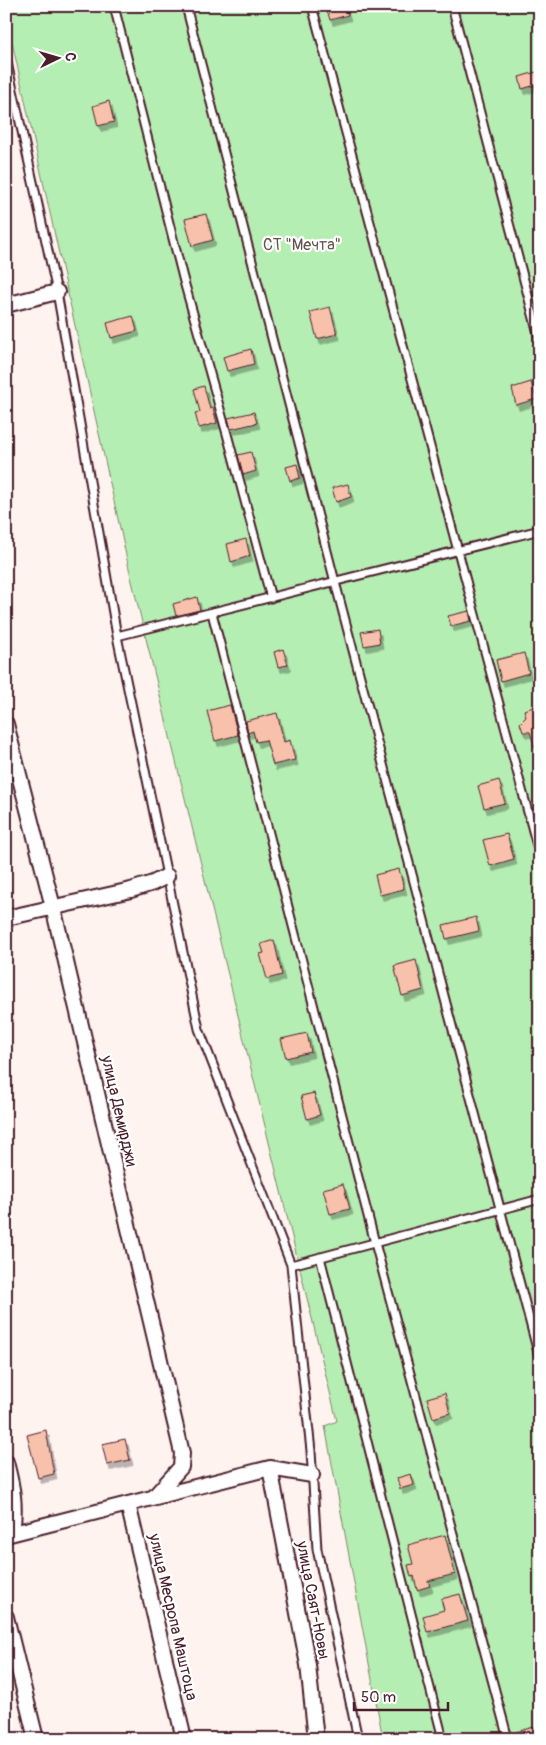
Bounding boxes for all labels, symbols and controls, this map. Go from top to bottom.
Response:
north arrow [32,32,82,82]
text: С [62,52,79,62]
park label: СТ "Мечта" [263,235,341,255]
street label: улица Демирджи [96,1053,141,1168]
street label: улица Месропа Маштоца [144,1531,202,1702]
street label: улица Саят-Новы [292,1538,334,1661]
scale bar [354,1680,447,1712]
text: 50 m [361,1688,396,1707]

